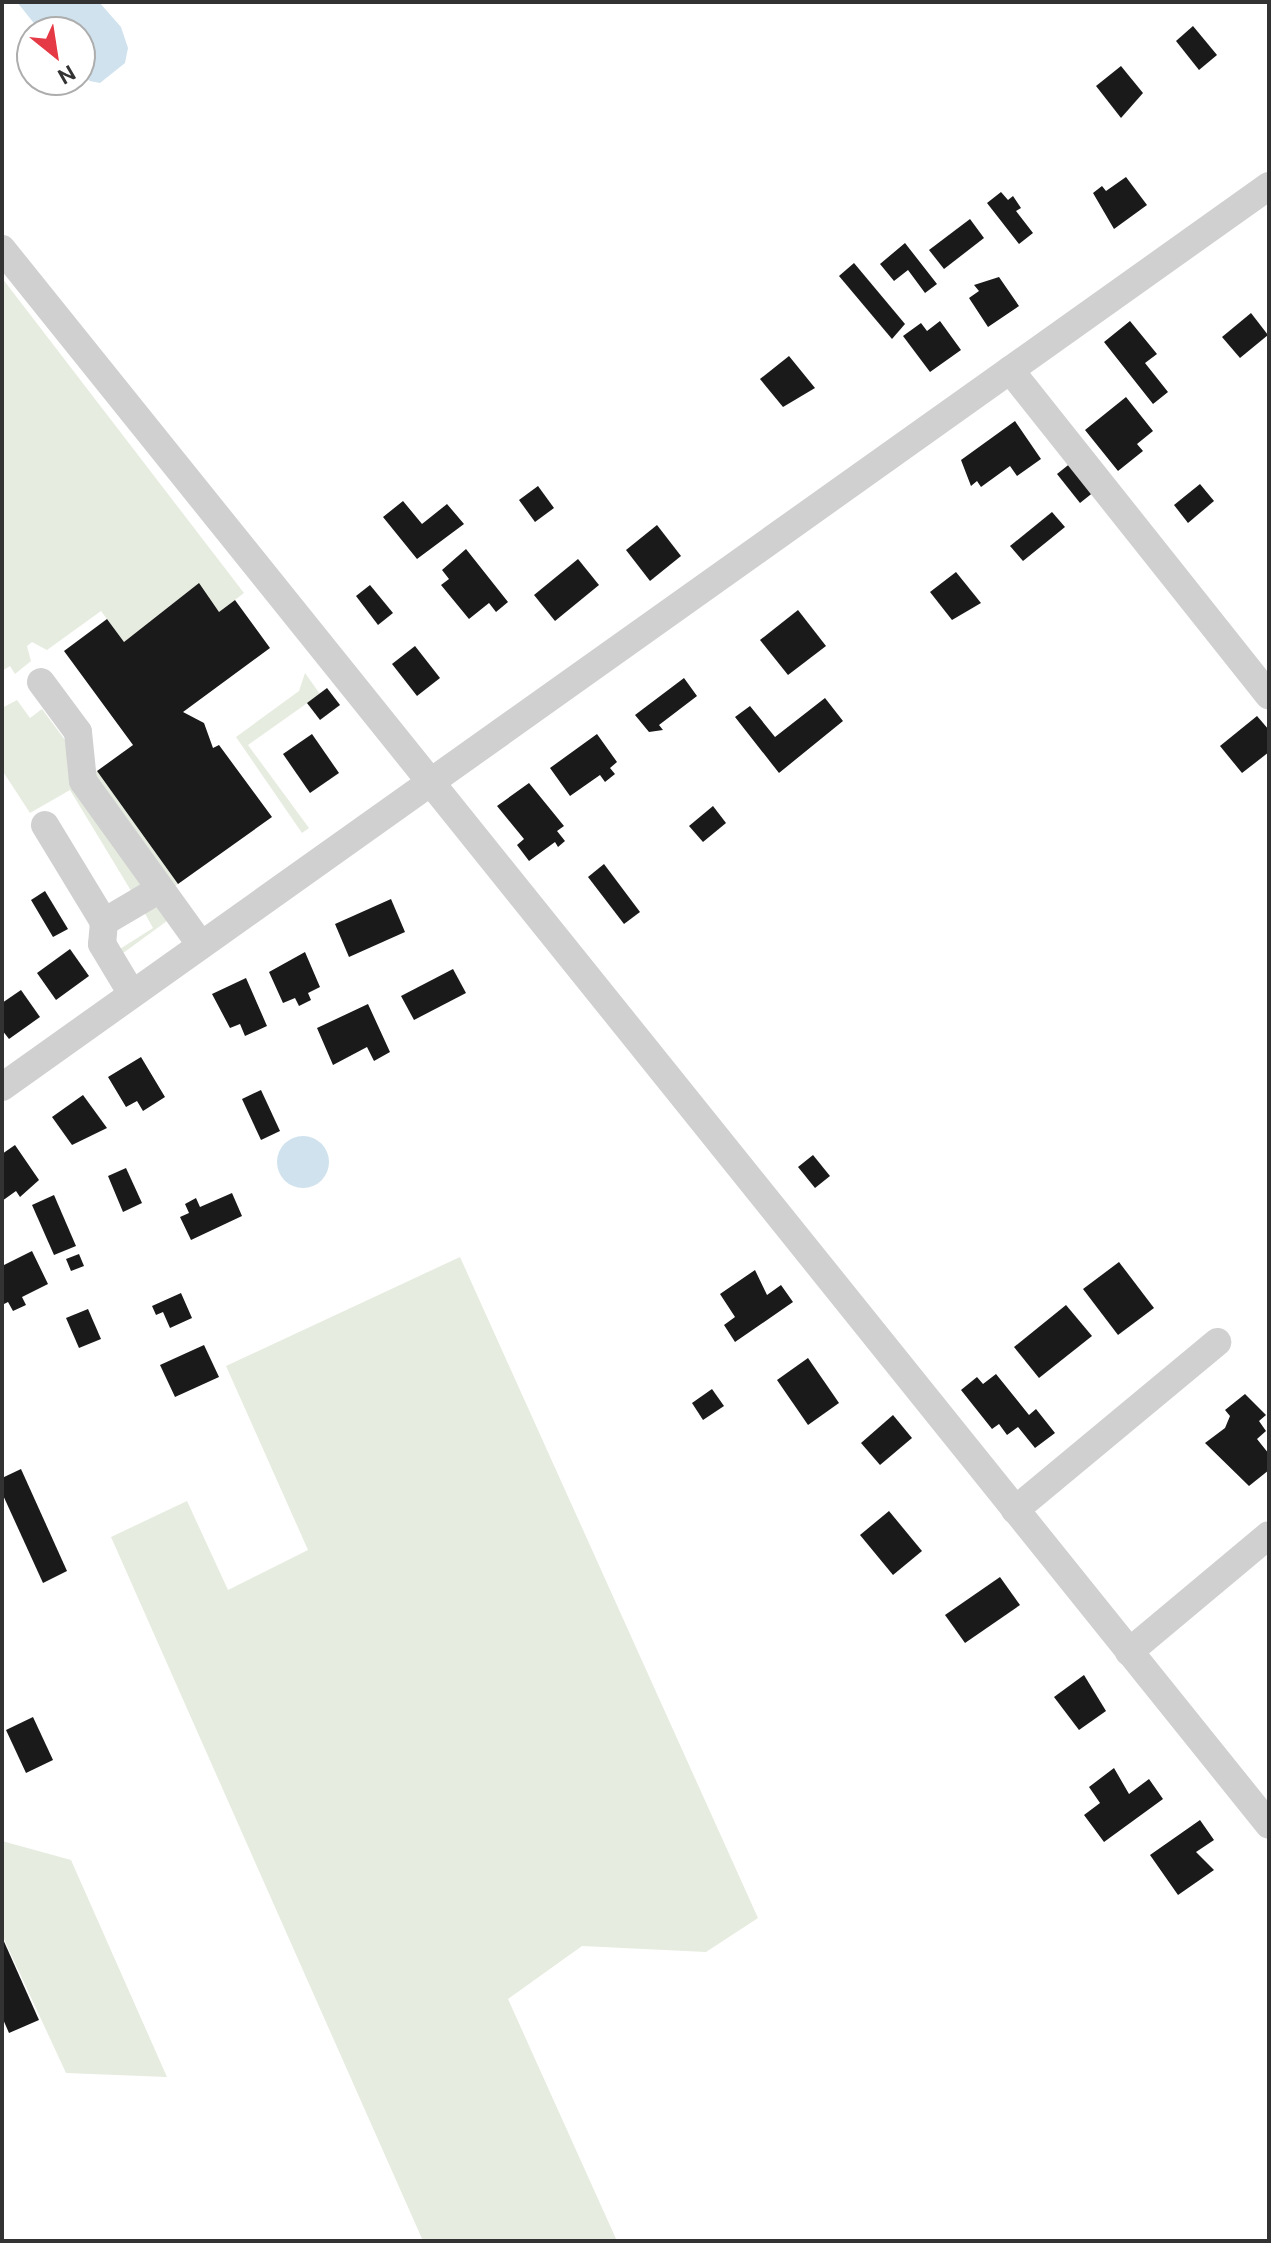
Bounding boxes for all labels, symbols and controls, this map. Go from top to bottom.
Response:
north arrow [16,16,96,96]
text: N [54,61,81,90]

